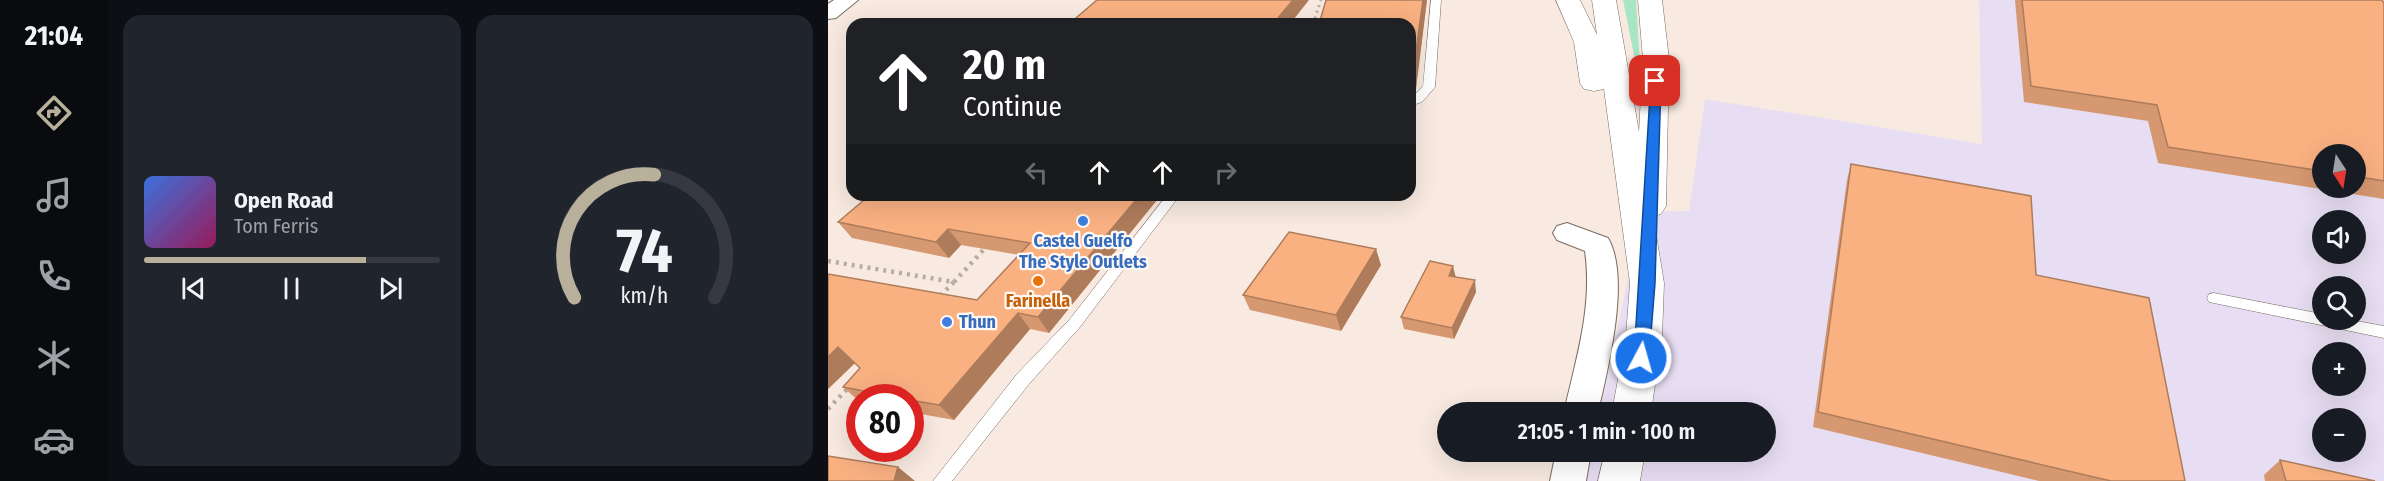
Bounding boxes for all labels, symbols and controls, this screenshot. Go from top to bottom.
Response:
text: 21:04 [25,20,83,52]
text: 20 m [963,40,1046,90]
icon: ahead [864,42,942,120]
pin [1629,55,1680,106]
icon: arrive [1638,64,1671,97]
text: Continue [963,91,1062,123]
icon: directions [33,92,75,134]
north arrow [2312,144,2366,198]
map controls [2312,144,2366,462]
icon: left [1020,156,1053,189]
icon: ahead [1083,156,1116,189]
icon: ahead [1146,156,1179,189]
icon: right [1209,156,1242,189]
icon: music [33,174,75,216]
text: Open Road [234,187,334,214]
button: sound [2312,210,2366,264]
text: Tom Ferris [234,214,318,238]
text: 74 [616,214,673,289]
marker: Castel Guelfo The Style Outlets [1076,214,1090,228]
place label: Castel Guelfo The Style Outlets [1019,230,1147,273]
icon: phone [33,255,75,297]
icon: previous [177,272,210,305]
icon: pause [275,272,308,305]
icon: next [374,272,407,305]
marker: Farinella [1031,274,1045,288]
button: search [2312,276,2366,330]
text: km/h [620,283,668,309]
place label: Farinella [1006,290,1070,312]
place label: Thun [959,311,996,333]
marker: Thun [940,315,954,329]
position arrow [1609,326,1673,390]
icon: climate [33,337,75,379]
button: + [2312,342,2366,396]
speed limit sign: 80 [846,384,924,462]
button: − [2312,408,2366,462]
text: 21:05 · 1 min · 100 m [1518,418,1695,445]
icon: car [33,419,75,461]

